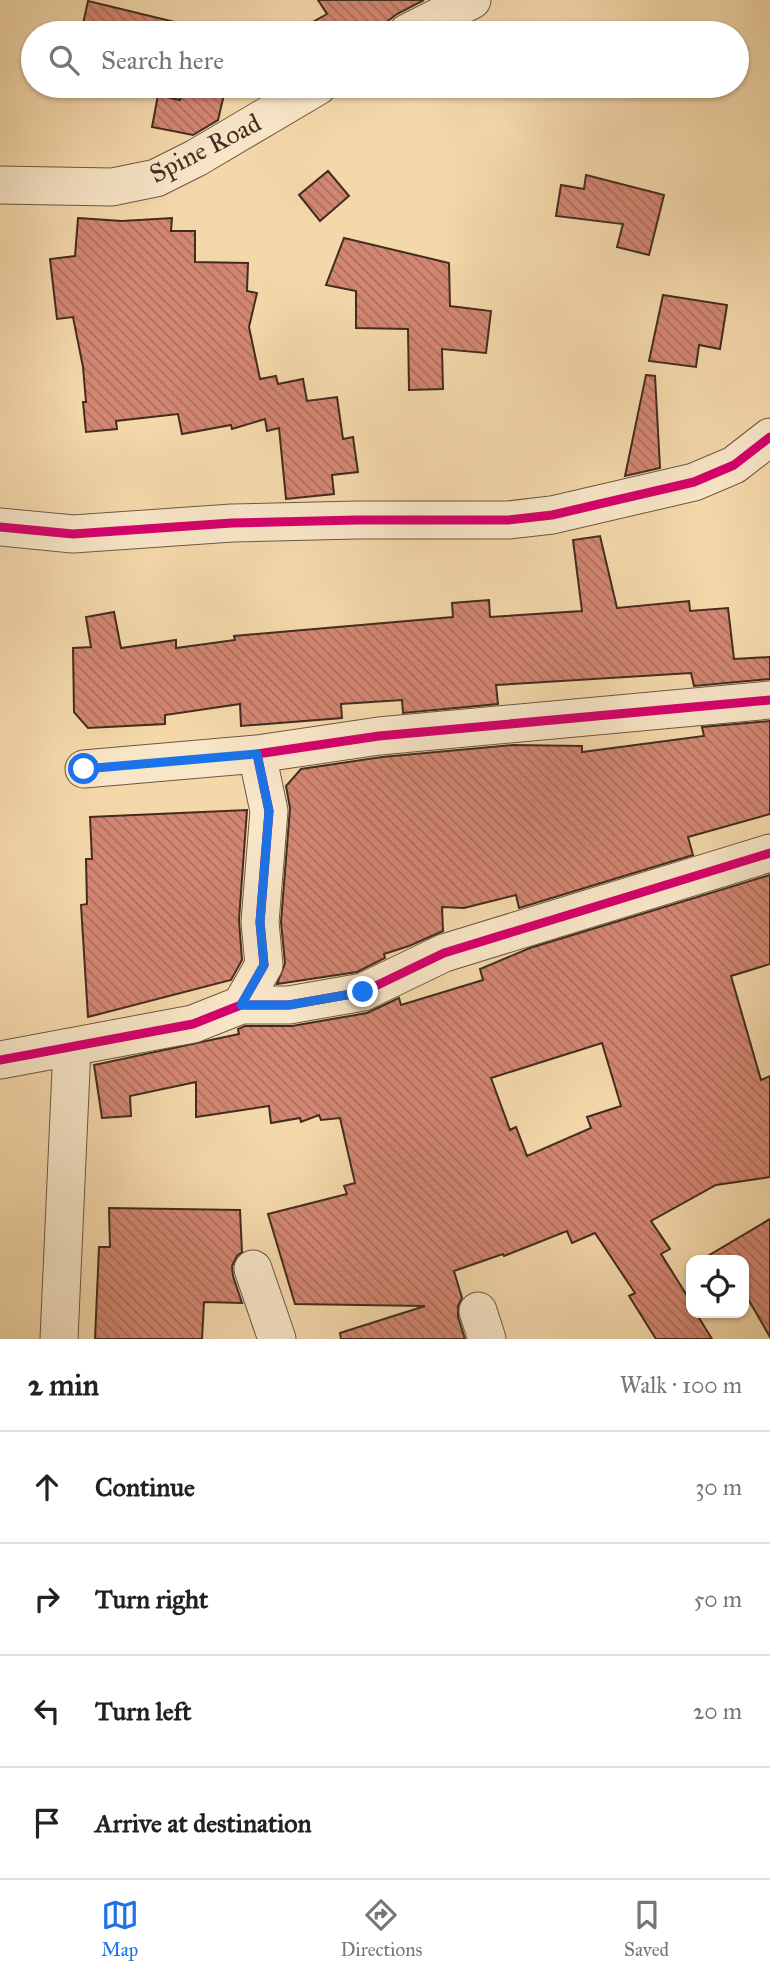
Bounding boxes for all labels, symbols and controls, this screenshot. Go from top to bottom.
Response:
search box [21,21,749,98]
icon: search [45,41,83,79]
text: Search here [101,44,224,76]
street label: Spine Road [144,106,266,190]
route start [68,753,99,784]
route end [347,976,378,1007]
map controls [686,1255,749,1318]
button: locate [686,1255,749,1318]
text: 2 min [28,1367,99,1403]
text: Walk · 100 m [620,1371,742,1399]
icon: ahead [28,1468,66,1506]
text: Continue [95,1471,195,1503]
text: 30 m [695,1473,742,1501]
icon: right [28,1580,66,1618]
text: Turn right [95,1583,208,1615]
text: 50 m [694,1585,742,1613]
icon: left [28,1692,66,1730]
text: Turn left [95,1695,191,1727]
text: 20 m [693,1697,742,1725]
icon: arrive [28,1804,66,1842]
text: Arrive at destination [95,1807,312,1839]
tab: Map [101,1896,139,1961]
tab: Directions [340,1896,422,1961]
tab: Saved [624,1896,669,1961]

